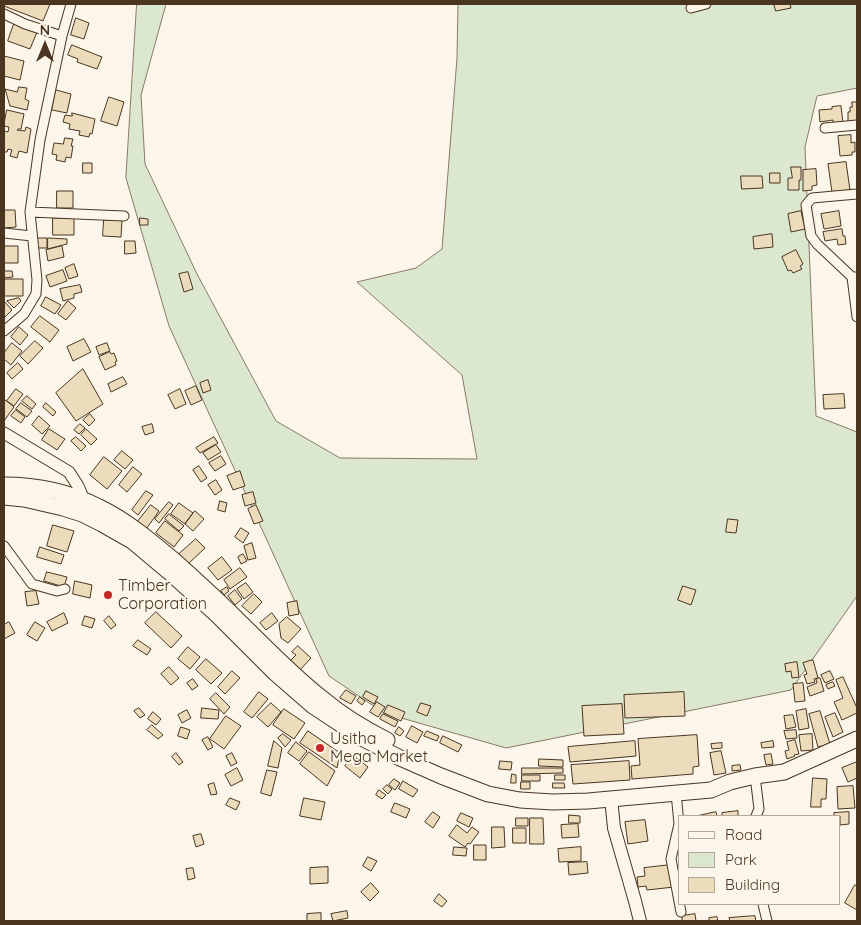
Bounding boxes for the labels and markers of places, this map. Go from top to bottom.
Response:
place label: Timber Corporation [118,576,207,614]
marker: Timber Corporation [102,589,114,601]
place label: Usitha Mega Market [330,729,428,767]
marker: Usitha Mega Market [314,742,326,754]

